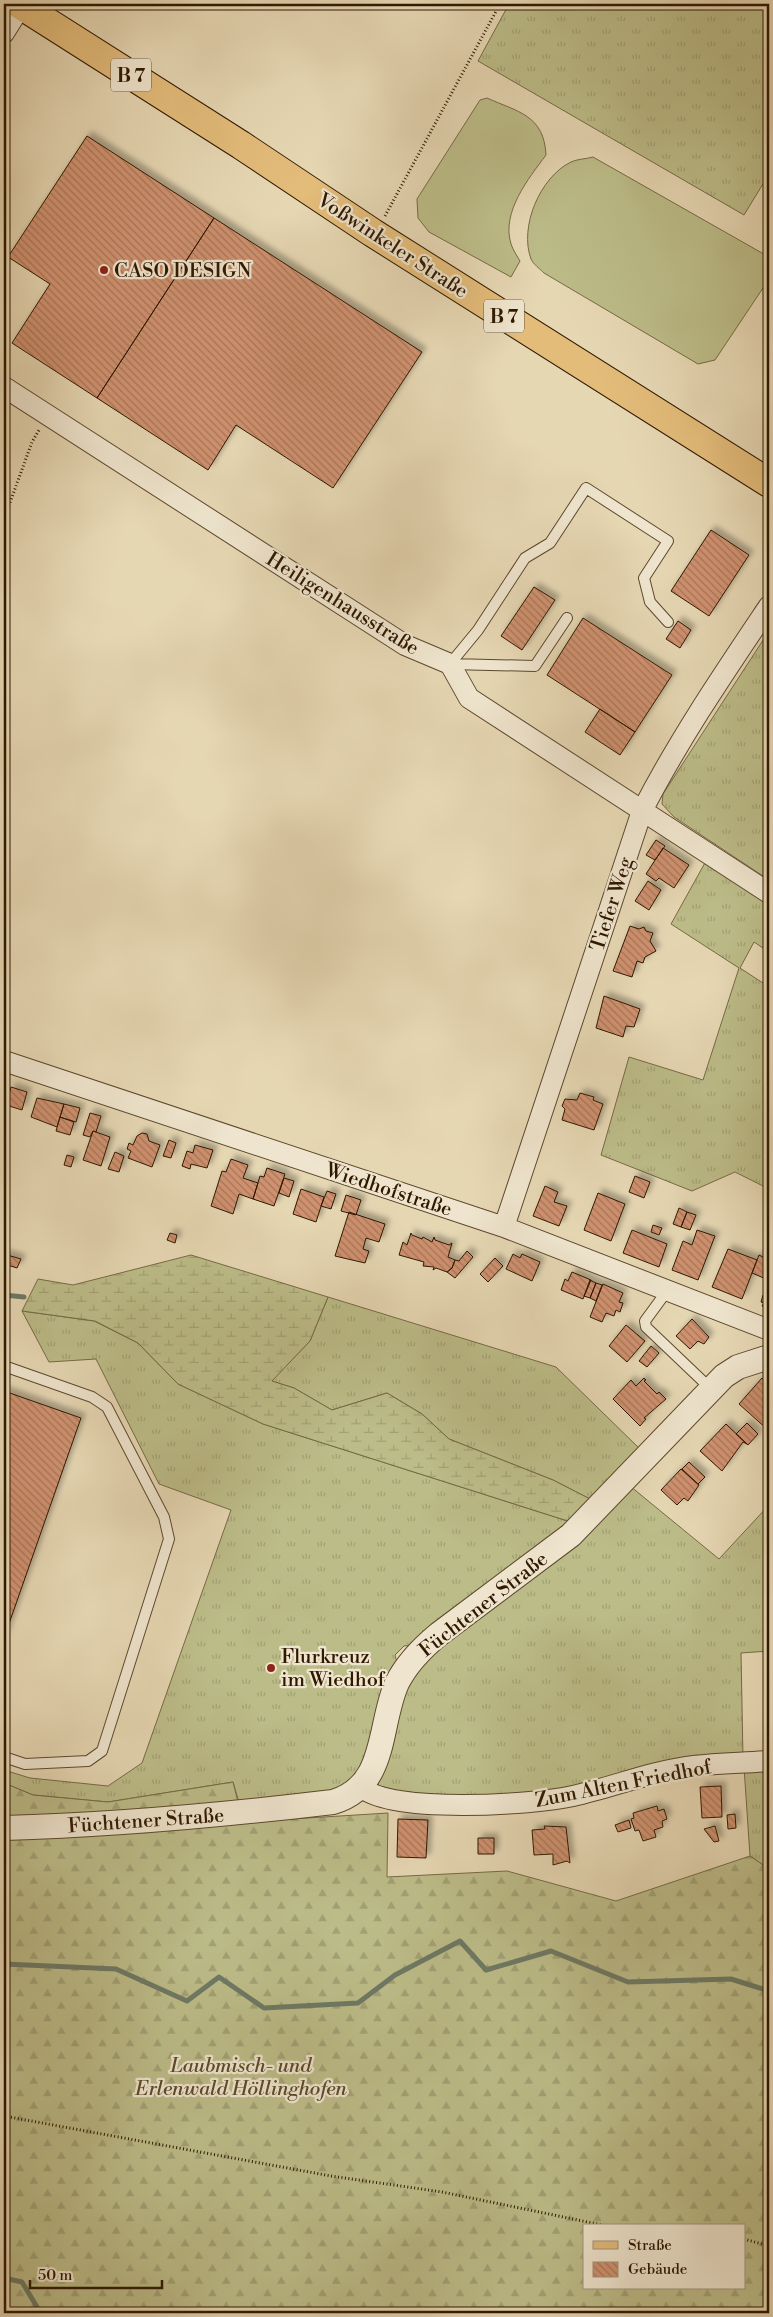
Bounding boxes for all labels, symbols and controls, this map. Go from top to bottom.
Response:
road number: B 7 [111,58,151,92]
street label: Voßwinkeler Straße [311,188,472,304]
place label: CASO DESIGN [114,259,252,284]
marker: CASO DESIGN [98,264,110,276]
road number: B 7 [484,300,524,332]
street label: Heiligenhausstraße [261,547,423,661]
street label: Tiefer Weg [585,854,640,955]
street label: Wiedhofstraße [321,1158,455,1223]
street label: Füchtener Straße [415,1547,553,1663]
place label: Flurkreuz im Wiedhof [281,1645,386,1693]
marker: Flurkreuz im Wiedhof [265,1662,277,1674]
street label: Zum Alten Friedhof [533,1755,714,1814]
street label: Füchtener Straße [67,1804,225,1839]
park label: Laubmisch- und Erlenwald Höllinghofen [134,2054,348,2102]
legend [583,2224,746,2290]
text: Straße [628,2236,672,2255]
scale bar [30,2257,162,2289]
text: Gebäude [628,2260,687,2279]
text: 50 m [38,2266,72,2285]

